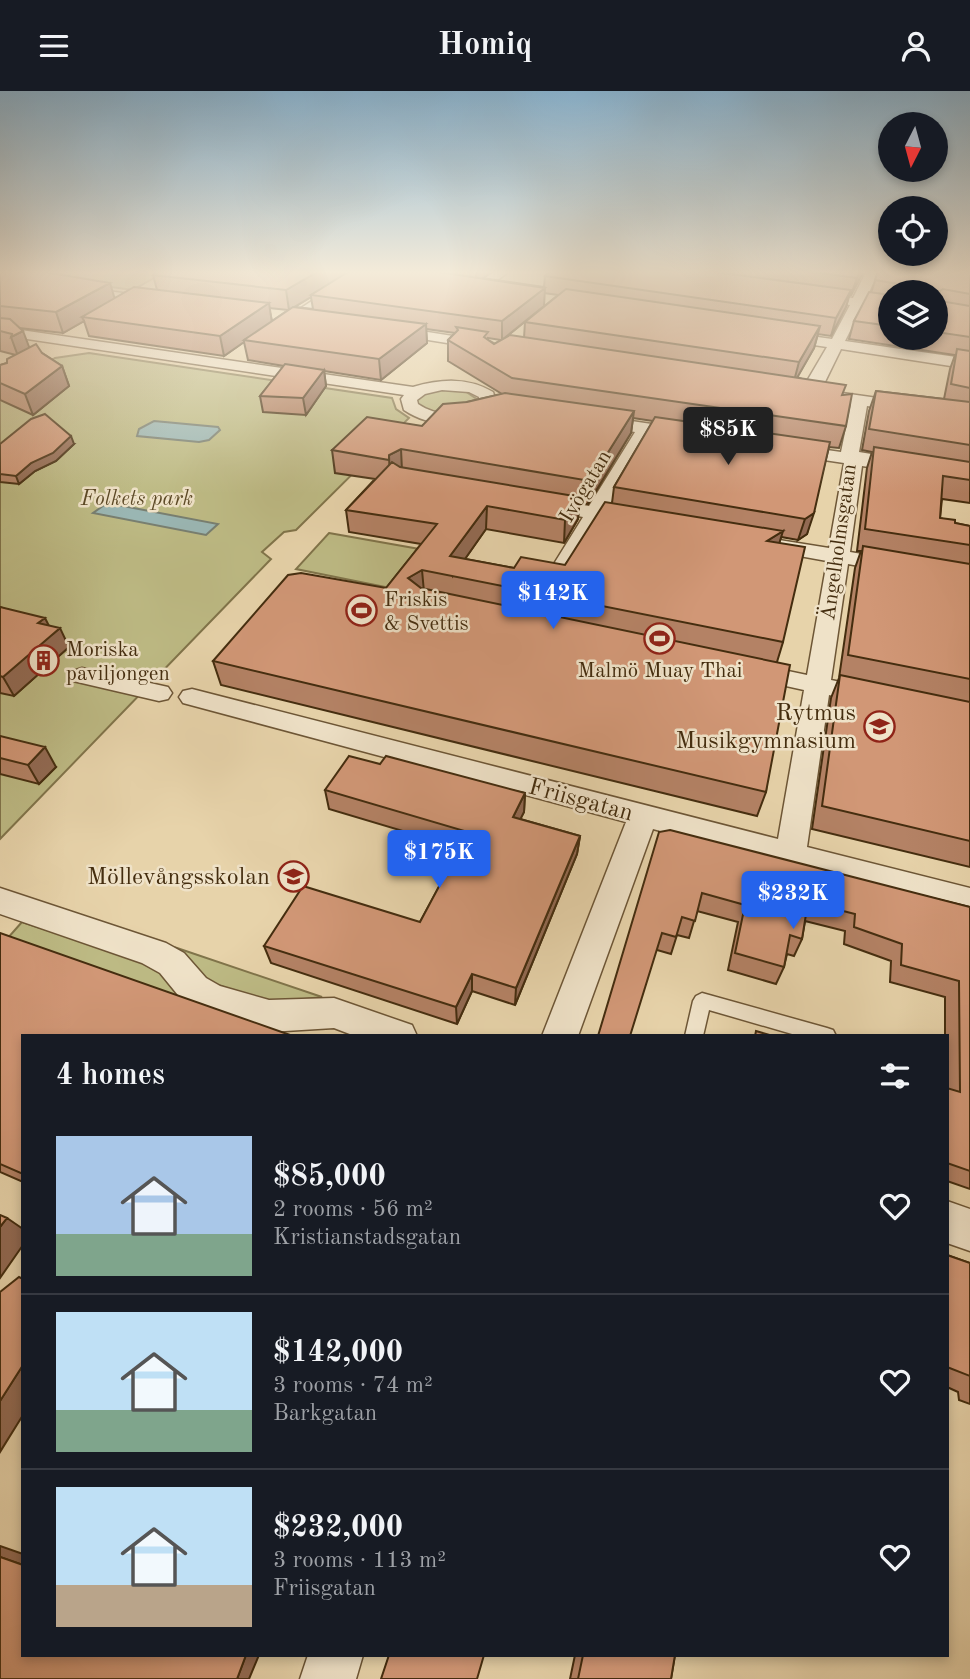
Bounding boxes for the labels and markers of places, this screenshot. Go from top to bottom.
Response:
pin: $85K [687,407,769,467]
pin: $142K [504,571,602,631]
place label: Friskis & Svettis [384,590,469,635]
sports icon: Friskis & Svettis [344,594,378,628]
sports icon: Malmö Muay Thai [643,621,677,655]
place label: Moriska paviljongen [66,640,170,685]
building icon: Moriska paviljongen [26,644,60,678]
place label: Malmö Muay Thai [578,661,742,682]
place label: Rytmus Musikgymnasium [675,702,856,754]
school or university icon: Rytmus Musikgymnasium [862,709,896,743]
pin: $175K [390,831,488,890]
school or university icon: Möllevångsskolan [276,859,310,893]
place label: Möllevångsskolan [87,866,270,890]
pin: $232K [744,871,842,931]

